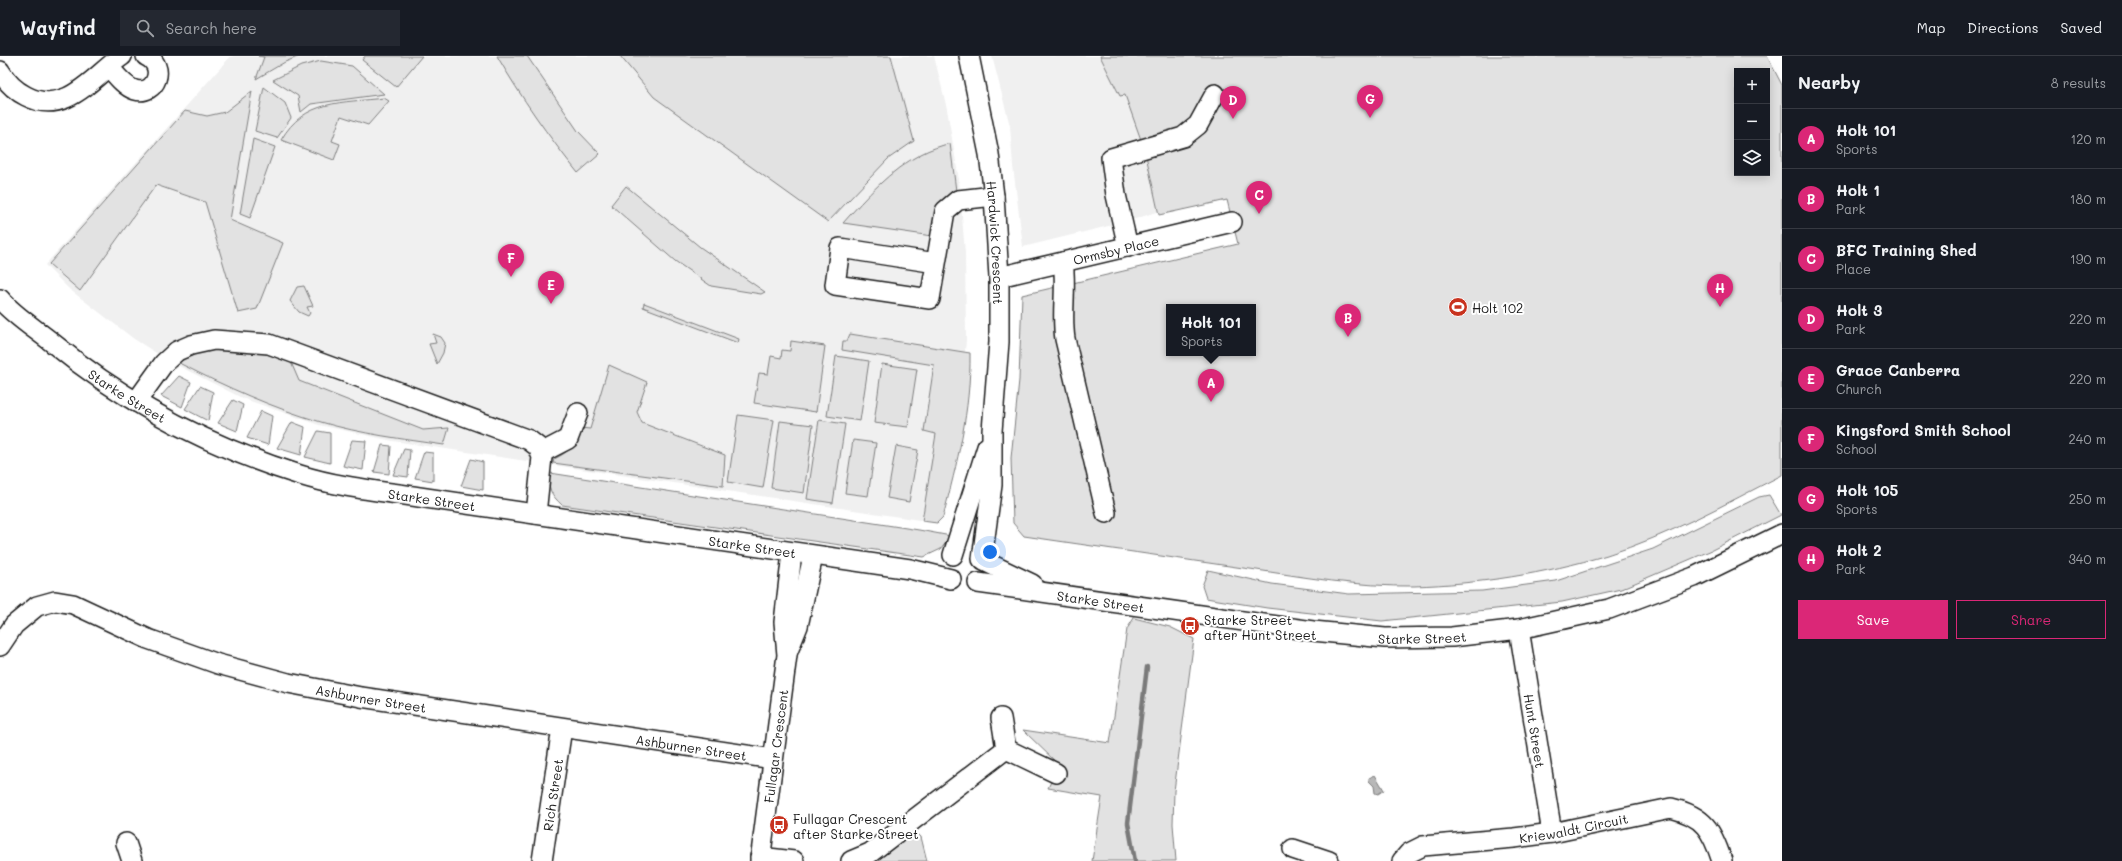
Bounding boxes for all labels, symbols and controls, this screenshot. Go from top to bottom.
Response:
search box [120,10,400,46]
text: Wayfind [20,15,96,40]
icon: search [134,17,156,39]
text: Search here [166,18,257,38]
text: Map [1917,18,1945,37]
text: Directions [1967,18,2038,37]
text: Saved [2060,18,2102,37]
map controls [1734,68,1770,176]
button: + [1734,68,1770,104]
text: Nearby [1798,71,1860,93]
text: 8 results [2051,74,2106,91]
pin: G [1357,85,1383,118]
pin: D [1220,86,1246,119]
button: − [1734,104,1770,140]
text: Holt 101 [1836,120,1896,140]
text: A [1806,130,1816,147]
text: 120 m [2070,130,2106,147]
button: layers [1734,140,1770,176]
text: Sports [1836,140,1878,157]
street label: Hardwick Crescent [984,180,1008,305]
text: Holt 1 [1836,180,1880,200]
pin: C [1246,181,1272,214]
text: B [1807,190,1815,207]
text: 180 m [2070,190,2106,207]
text: Park [1836,200,1865,217]
street label: Ormsby Place [1071,231,1160,268]
text: BFC Training Shed [1836,240,1976,260]
pin: F [498,244,524,277]
text: C [1806,250,1816,267]
text: 190 m [2070,250,2106,267]
text: Place [1836,260,1871,277]
pin: E [538,271,564,304]
pin: H [1707,274,1733,307]
sports icon: Holt 102 [1447,296,1469,318]
place label: Holt 102 [1472,299,1523,316]
text: Holt 3 [1836,300,1882,320]
popup [1166,304,1256,356]
pin: B [1335,304,1361,337]
text: D [1806,310,1816,327]
text: 220 m [2069,310,2106,327]
text: Holt 101 [1181,312,1241,332]
text: Park [1836,320,1865,337]
text: Sports [1181,332,1223,349]
text: Grace Canberra [1836,360,1960,380]
street label: Starke Street [85,365,169,426]
pin: A [1198,369,1224,402]
text: E [1807,370,1815,387]
text: 220 m [2069,370,2106,387]
text: Church [1836,380,1881,397]
text: Kingsford Smith School [1836,420,2011,440]
text: F [1807,430,1815,447]
text: 240 m [2069,430,2106,447]
text: School [1836,440,1877,457]
text: Holt 105 [1836,480,1898,500]
street label: Starke Street [387,484,477,514]
text: G [1806,490,1816,507]
text: 250 m [2069,490,2106,507]
text: Sports [1836,500,1878,517]
street label: Starke Street [708,531,798,561]
text: Holt 2 [1836,540,1882,560]
your location [980,542,1000,562]
text: H [1806,550,1816,567]
text: 340 m [2068,550,2106,567]
text: Park [1836,560,1865,577]
street label: Starke Street [1056,586,1146,615]
button: Save [1798,600,1948,639]
button: Share [1956,600,2106,639]
place label: Starke Street after Hunt Street [1204,611,1317,643]
bus stop icon: Starke Street after Hunt Street [1179,615,1201,637]
street label: Starke Street [1377,627,1468,647]
street label: Ashburner Street [314,680,428,715]
street label: Fullagar Crescent [759,688,791,804]
street label: Hunt Street [1521,692,1550,769]
street label: Ashburner Street [635,730,748,763]
street label: Rich Street [538,757,566,832]
street label: Kriewaldt Circuit [1518,809,1630,846]
place label: Fullagar Crescent after Starke Street [793,810,919,842]
bus stop icon: Fullagar Crescent after Starke Street [768,814,790,836]

